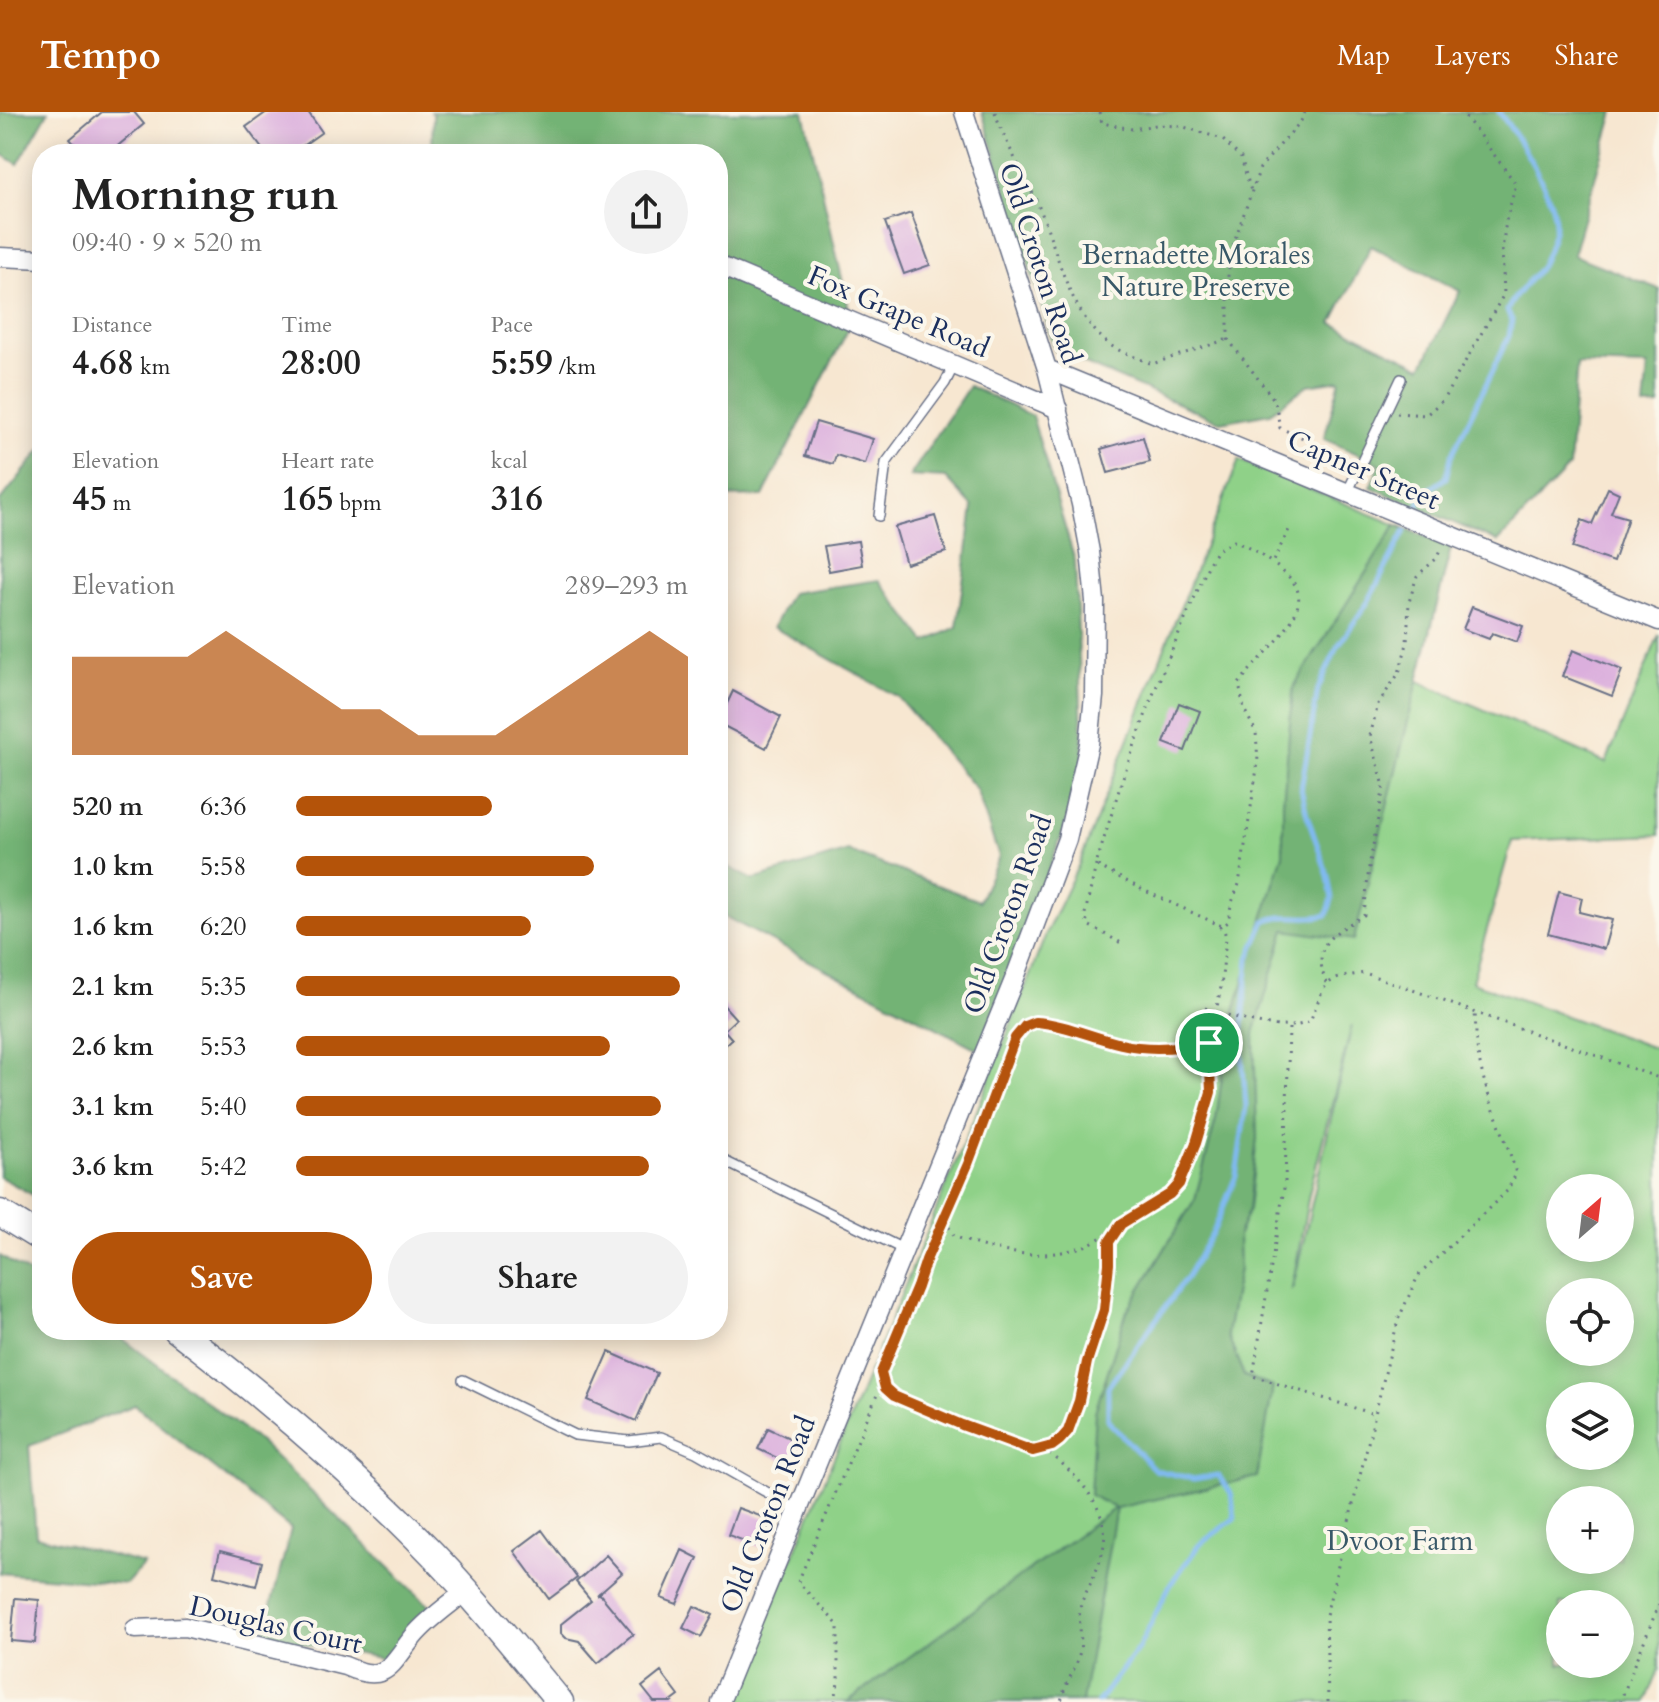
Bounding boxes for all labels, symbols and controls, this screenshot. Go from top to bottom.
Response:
text: Tempo [40,30,161,82]
text: Map [1337,37,1390,75]
text: Layers [1434,37,1511,75]
text: Share [1555,37,1619,75]
street label: Old Croton Road [990,158,1091,369]
text: Morning run [72,165,338,225]
button: share [604,170,688,254]
text: 09:40 · 9 × 520 m [72,225,262,260]
park label: Bernadette Morales Nature Preserve [1082,236,1310,306]
street label: Fox Grape Road [802,257,995,367]
text: Distance [72,310,152,340]
text: Time [281,310,332,340]
text: Pace [491,310,533,340]
text: 4.68 [72,340,134,386]
text: 28:00 [281,340,361,386]
text: 5:59 [491,340,553,386]
text: km [134,352,170,382]
text: /km [553,352,596,382]
street label: Capner Street [1282,421,1446,519]
text: Elevation [72,446,159,476]
text: Heart rate [281,446,375,476]
text: kcal [491,446,528,476]
text: 45 [72,476,107,522]
text: 165 [281,476,334,522]
text: 316 [491,476,543,522]
text: m [107,488,131,518]
text: bpm [334,488,382,518]
text: Elevation [72,568,175,603]
text: 289–293 m [565,568,688,603]
text: 520 m [72,789,143,824]
text: 6:36 [200,789,247,824]
street label: Old Croton Road [954,809,1062,1019]
text: 1.0 km [72,849,153,884]
text: 5:58 [200,849,247,884]
text: 1.6 km [72,909,153,944]
text: 6:20 [200,909,247,944]
text: 2.1 km [72,969,153,1004]
text: 5:35 [200,969,247,1004]
pin [1175,1009,1243,1077]
icon: arrive [1187,1021,1231,1065]
text: 2.6 km [72,1029,153,1064]
text: 5:53 [200,1029,247,1064]
text: 3.1 km [72,1089,153,1124]
text: 5:40 [200,1089,247,1124]
text: 3.6 km [72,1149,153,1184]
text: 5:42 [200,1149,247,1184]
north arrow [1546,1174,1634,1262]
map controls [1546,1174,1634,1678]
button: Save [72,1232,372,1324]
button: Share [388,1232,688,1324]
button: locate [1546,1278,1634,1366]
button: layers [1546,1382,1634,1470]
street label: Old Croton Road [711,1410,825,1619]
button: + [1546,1486,1634,1574]
park label: Dvoor Farm [1327,1522,1474,1560]
street label: Douglas Court [186,1587,366,1663]
button: − [1546,1590,1634,1678]

